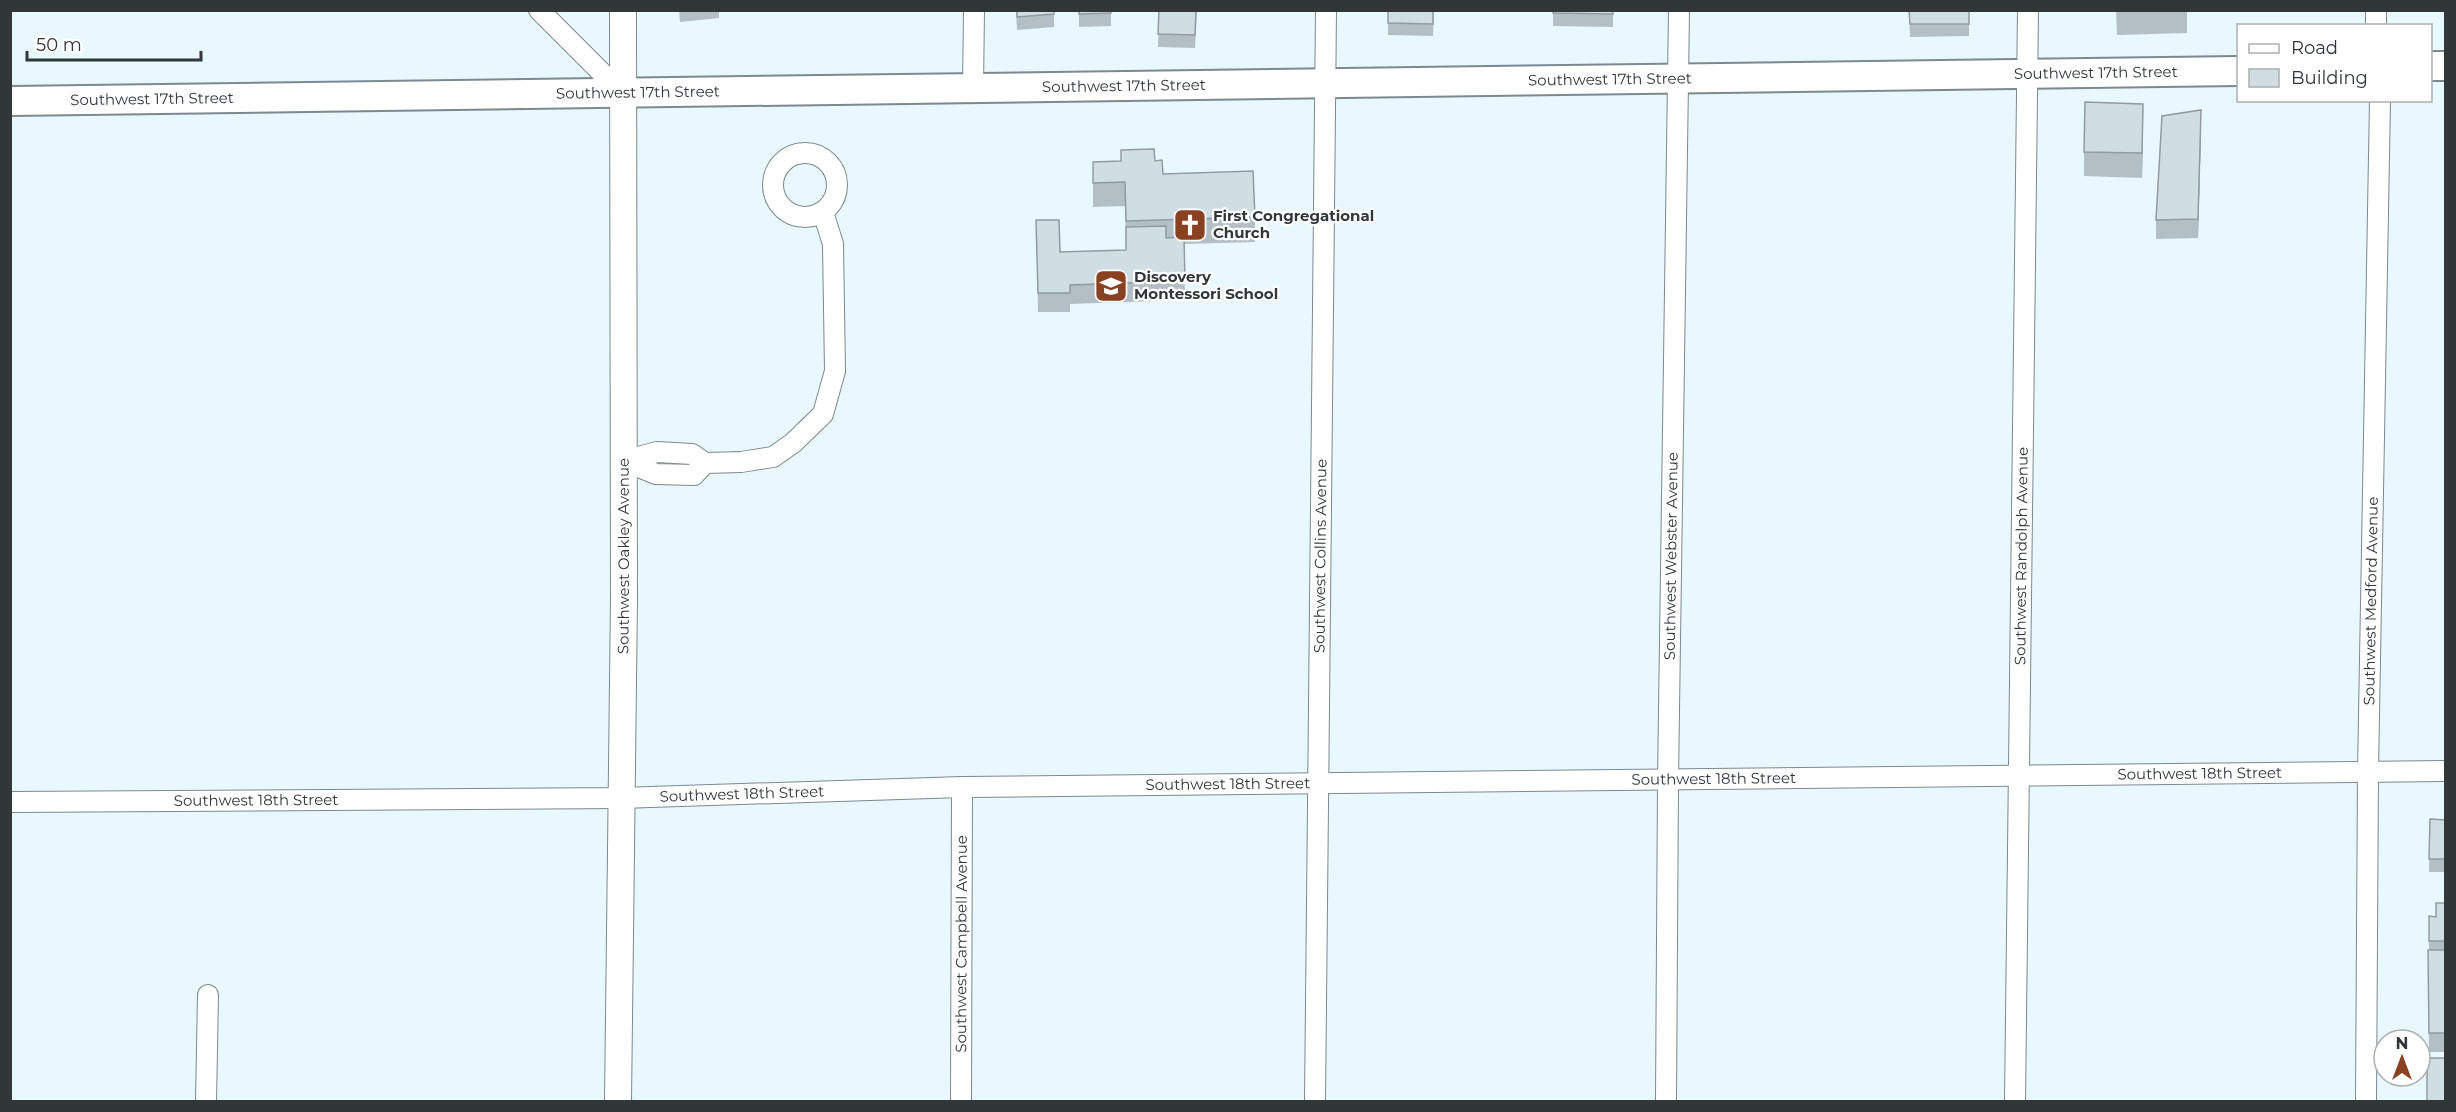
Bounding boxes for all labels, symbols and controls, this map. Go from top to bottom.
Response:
scale bar [27,24,201,62]
legend [2237,24,2432,102]
text: 50 m [36,34,82,56]
text: Road [2291,37,2338,59]
street label: Southwest 17th Street [2014,62,2178,83]
text: Building [2291,67,2368,89]
street label: Southwest 17th Street [1528,68,1692,90]
street label: Southwest 17th Street [1042,75,1206,96]
street label: Southwest 17th Street [556,81,720,103]
street label: Southwest 17th Street [70,88,234,109]
place label: First Congregational Church [1213,206,1374,242]
church icon: First Congregational Church [1172,207,1208,243]
place label: Discovery Montessori School [1134,267,1278,303]
school or university icon: Discovery Montessori School [1093,268,1129,304]
street label: Southwest Randolph Avenue [2010,447,2032,665]
street label: Southwest Webster Avenue [1660,452,1682,660]
street label: Southwest Oakley Avenue [613,458,633,654]
street label: Southwest Collins Avenue [1310,459,1330,653]
street label: Southwest Medford Avenue [2359,497,2382,706]
street label: Southwest 18th Street [2117,763,2282,784]
street label: Southwest 18th Street [1631,768,1796,789]
street label: Southwest 18th Street [1145,773,1310,794]
street label: Southwest 18th Street [659,781,825,806]
street label: Southwest 18th Street [174,790,338,810]
street label: Southwest Campbell Avenue [951,835,971,1053]
north arrow [2372,1028,2432,1088]
text: N [2396,1034,2408,1053]

